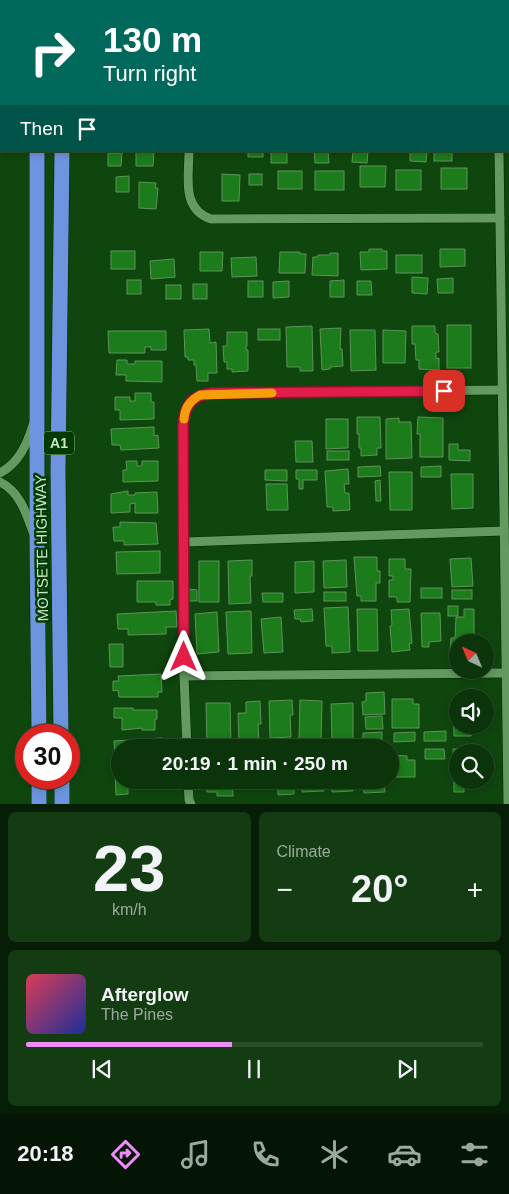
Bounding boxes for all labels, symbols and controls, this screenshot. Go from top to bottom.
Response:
icon: right [20,20,85,85]
text: 130 m [103,20,202,59]
text: Turn right [103,61,196,86]
icon: arrive [73,115,101,143]
text: Then [20,118,63,139]
pin [423,370,465,412]
icon: arrive [430,377,458,405]
road number: A1 [44,432,74,454]
street label: MOTSETE HIGHWAY [32,475,51,621]
position arrow [157,630,209,682]
north arrow [449,634,494,679]
map controls [449,634,494,789]
button: sound [449,689,494,734]
speed limit sign: 30 [15,724,80,789]
button: search [449,744,494,789]
text: 20:19 · 1 min · 250 m [162,753,348,774]
text: 23 [93,832,165,905]
text: Climate [277,843,331,860]
text: 20° [351,868,408,910]
text: − [277,874,293,905]
text: + [467,874,483,905]
text: km/h [112,901,147,918]
text: Afterglow [101,984,189,1005]
text: The Pines [101,1006,173,1023]
icon: previous [88,1055,116,1083]
icon: pause [240,1055,268,1083]
icon: next [393,1055,421,1083]
icon: directions [108,1137,143,1172]
icon: music [178,1137,213,1172]
icon: phone [248,1137,283,1172]
icon: climate [317,1137,352,1172]
icon: car [387,1137,422,1172]
icon: filters [457,1137,492,1172]
text: 20:18 [17,1141,74,1166]

